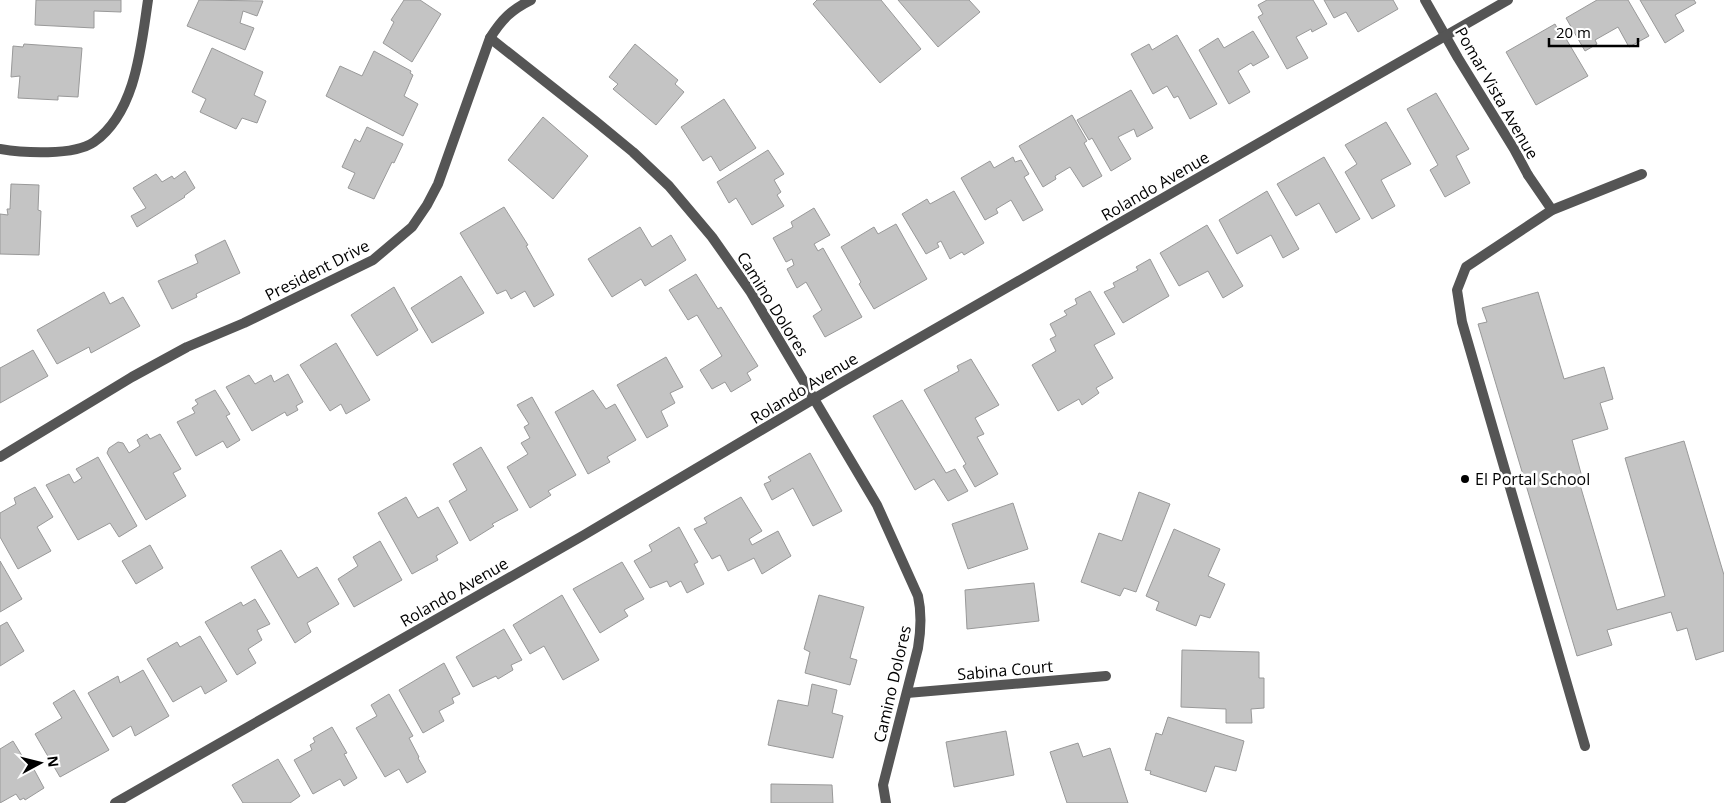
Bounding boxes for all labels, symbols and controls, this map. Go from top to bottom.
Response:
scale bar [1549,15,1638,47]
text: 20 m [1556,22,1591,42]
street label: Pomar Vista Avenue [1450,23,1544,163]
street label: Rolando Avenue [1097,146,1213,226]
street label: President Drive [261,234,373,306]
street label: Camino Dolores [732,248,814,360]
street label: Rolando Avenue [746,347,862,429]
place label: El Portal School [1475,468,1590,490]
marker: El Portal School [1459,473,1471,485]
street label: Rolando Avenue [396,552,512,632]
street label: Camino Dolores [868,623,916,745]
street label: Sabina Court [956,655,1054,685]
north arrow [15,738,65,788]
text: N [43,755,64,768]

